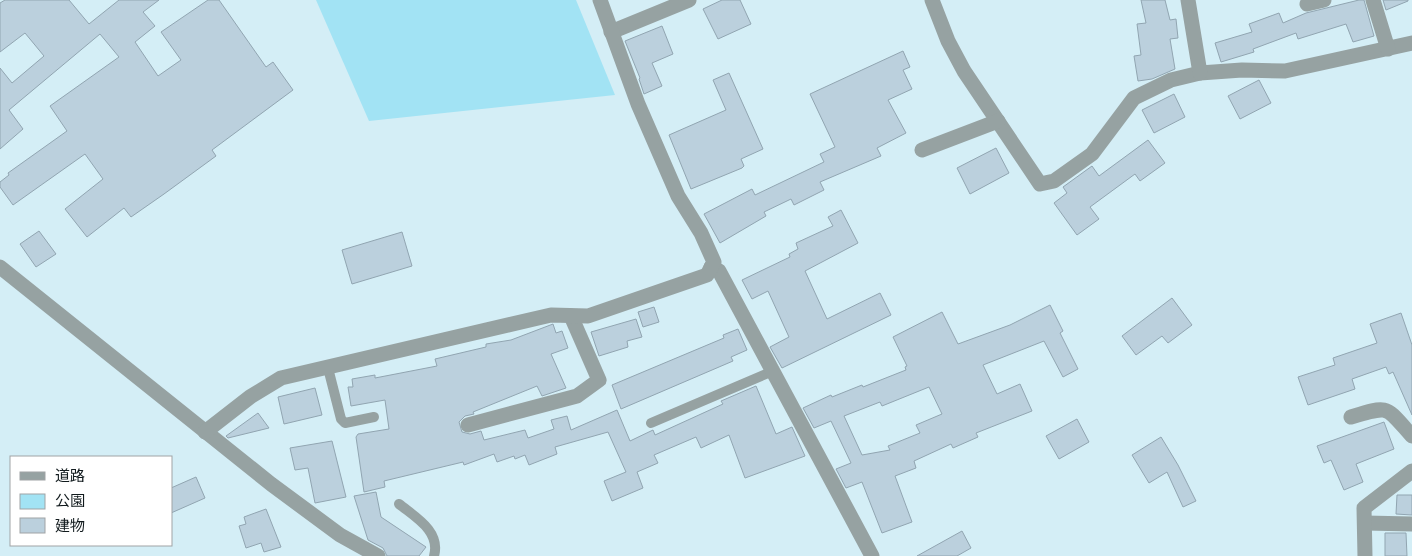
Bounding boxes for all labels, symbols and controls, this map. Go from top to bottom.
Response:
legend [10,456,172,546]
text: 道路 [55,466,85,485]
text: 公園 [55,491,85,510]
text: 建物 [55,516,85,535]

